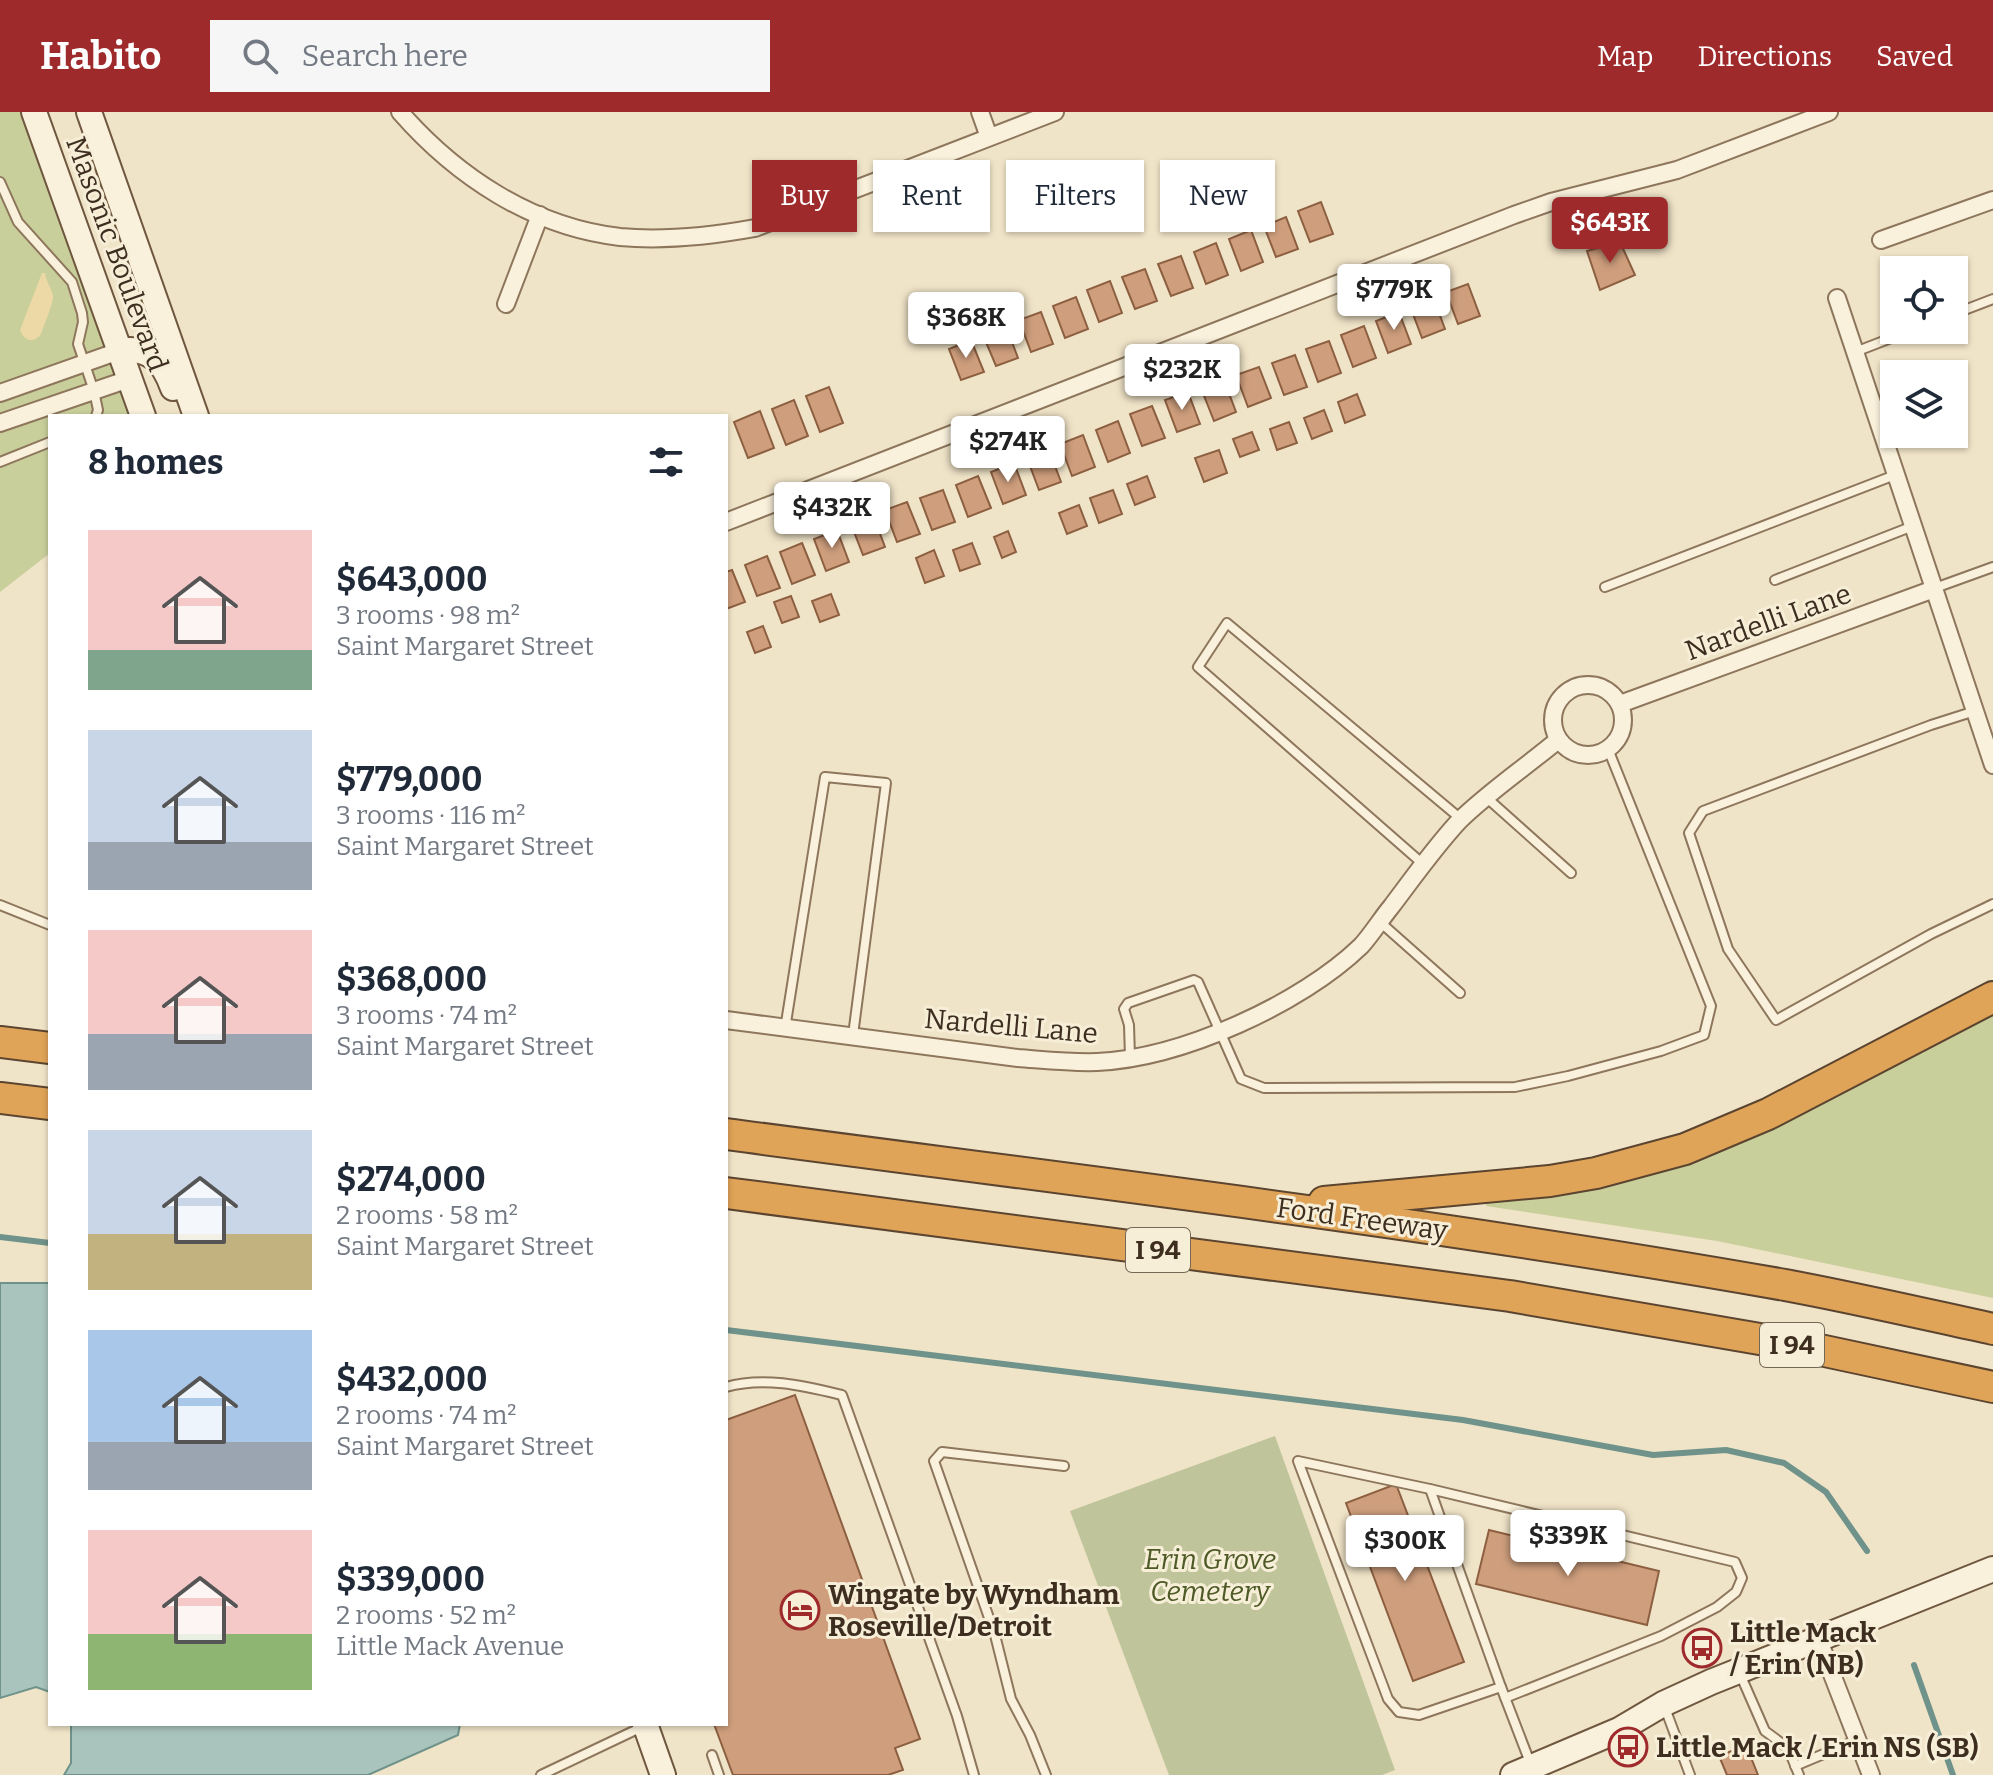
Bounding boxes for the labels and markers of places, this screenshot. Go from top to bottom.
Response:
pin: $643K [1554,197,1666,265]
pin: $779K [1338,264,1450,332]
pin: $368K [910,292,1022,360]
pin: $232K [1126,344,1238,412]
pin: $274K [952,416,1064,484]
pin: $432K [776,482,888,550]
pin: $339K [1512,1510,1624,1578]
pin: $300K [1349,1515,1461,1583]
place label: Wingate by Wyndham Roseville/Detroit [828,1578,1120,1643]
hotel icon: Wingate by Wyndham Roseville/Detroit [779,1589,821,1631]
place label: Little Mack / Erin (NB) [1729,1616,1876,1681]
bus stop icon: Little Mack / Erin (NB) [1681,1627,1723,1669]
bus stop icon: Little Mack / Erin NS (SB) [1607,1726,1649,1768]
place label: Little Mack / Erin NS (SB) [1656,1731,1979,1764]

